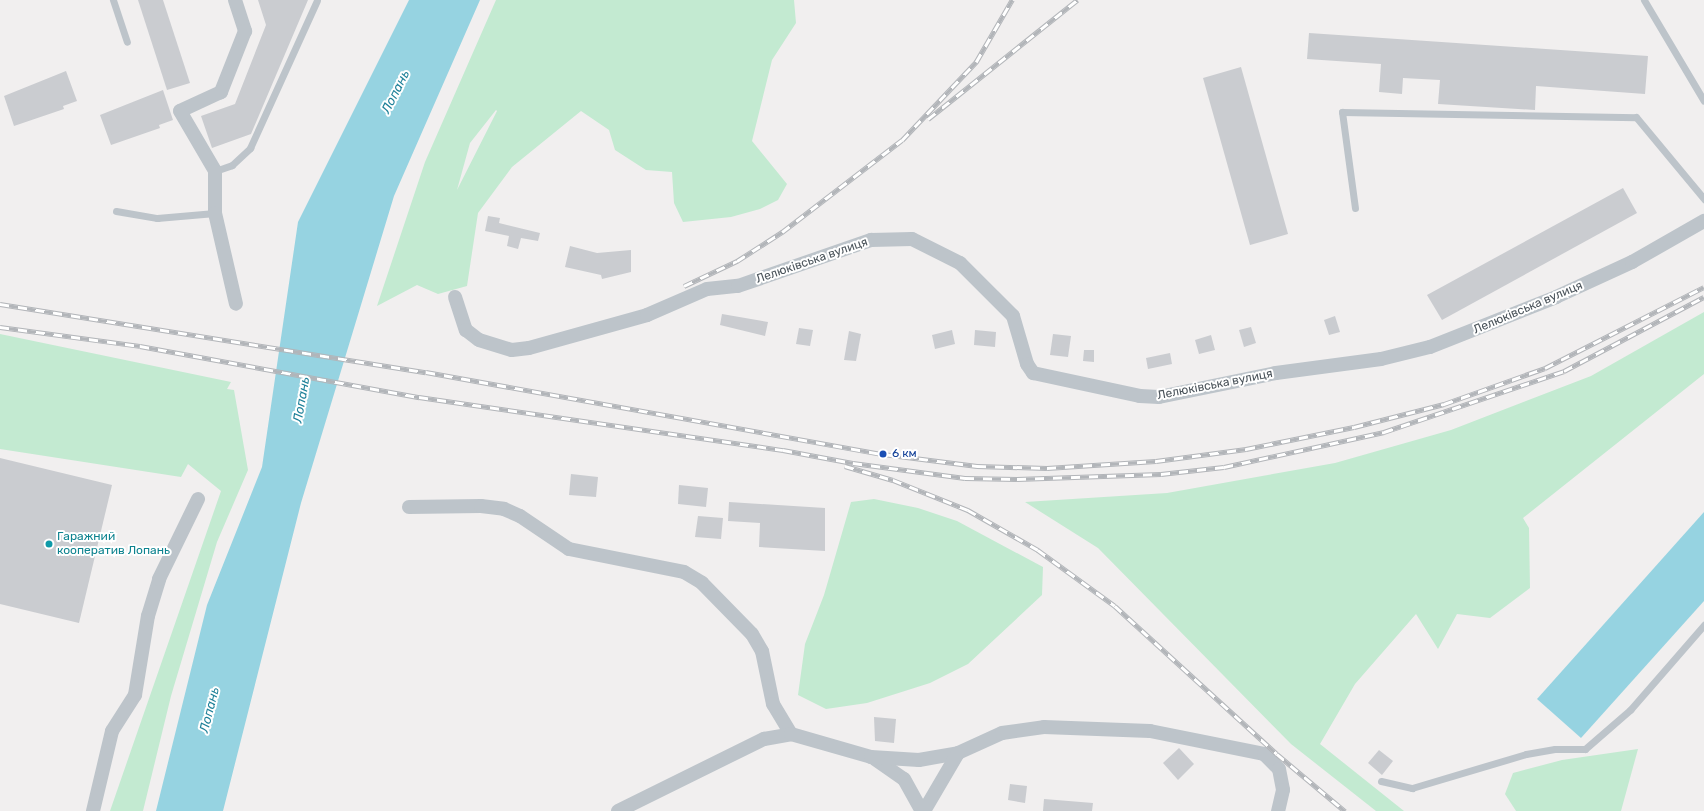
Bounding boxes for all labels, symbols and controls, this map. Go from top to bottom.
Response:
water label: Лопань [379,68,413,116]
street label: Лелюківська вулиця [754,235,870,287]
street label: Лелюківська вулиця [1471,278,1585,338]
street label: Лелюківська вулиця [1156,367,1274,403]
water label: Лопань [290,376,314,424]
place label: 6 км [892,447,917,461]
marker: 6 км [877,448,889,460]
place label: Гаражний кооператив Лопань [57,530,170,558]
marker: Гаражний кооператив Лопань [44,539,54,549]
water label: Лопань [197,686,223,734]

